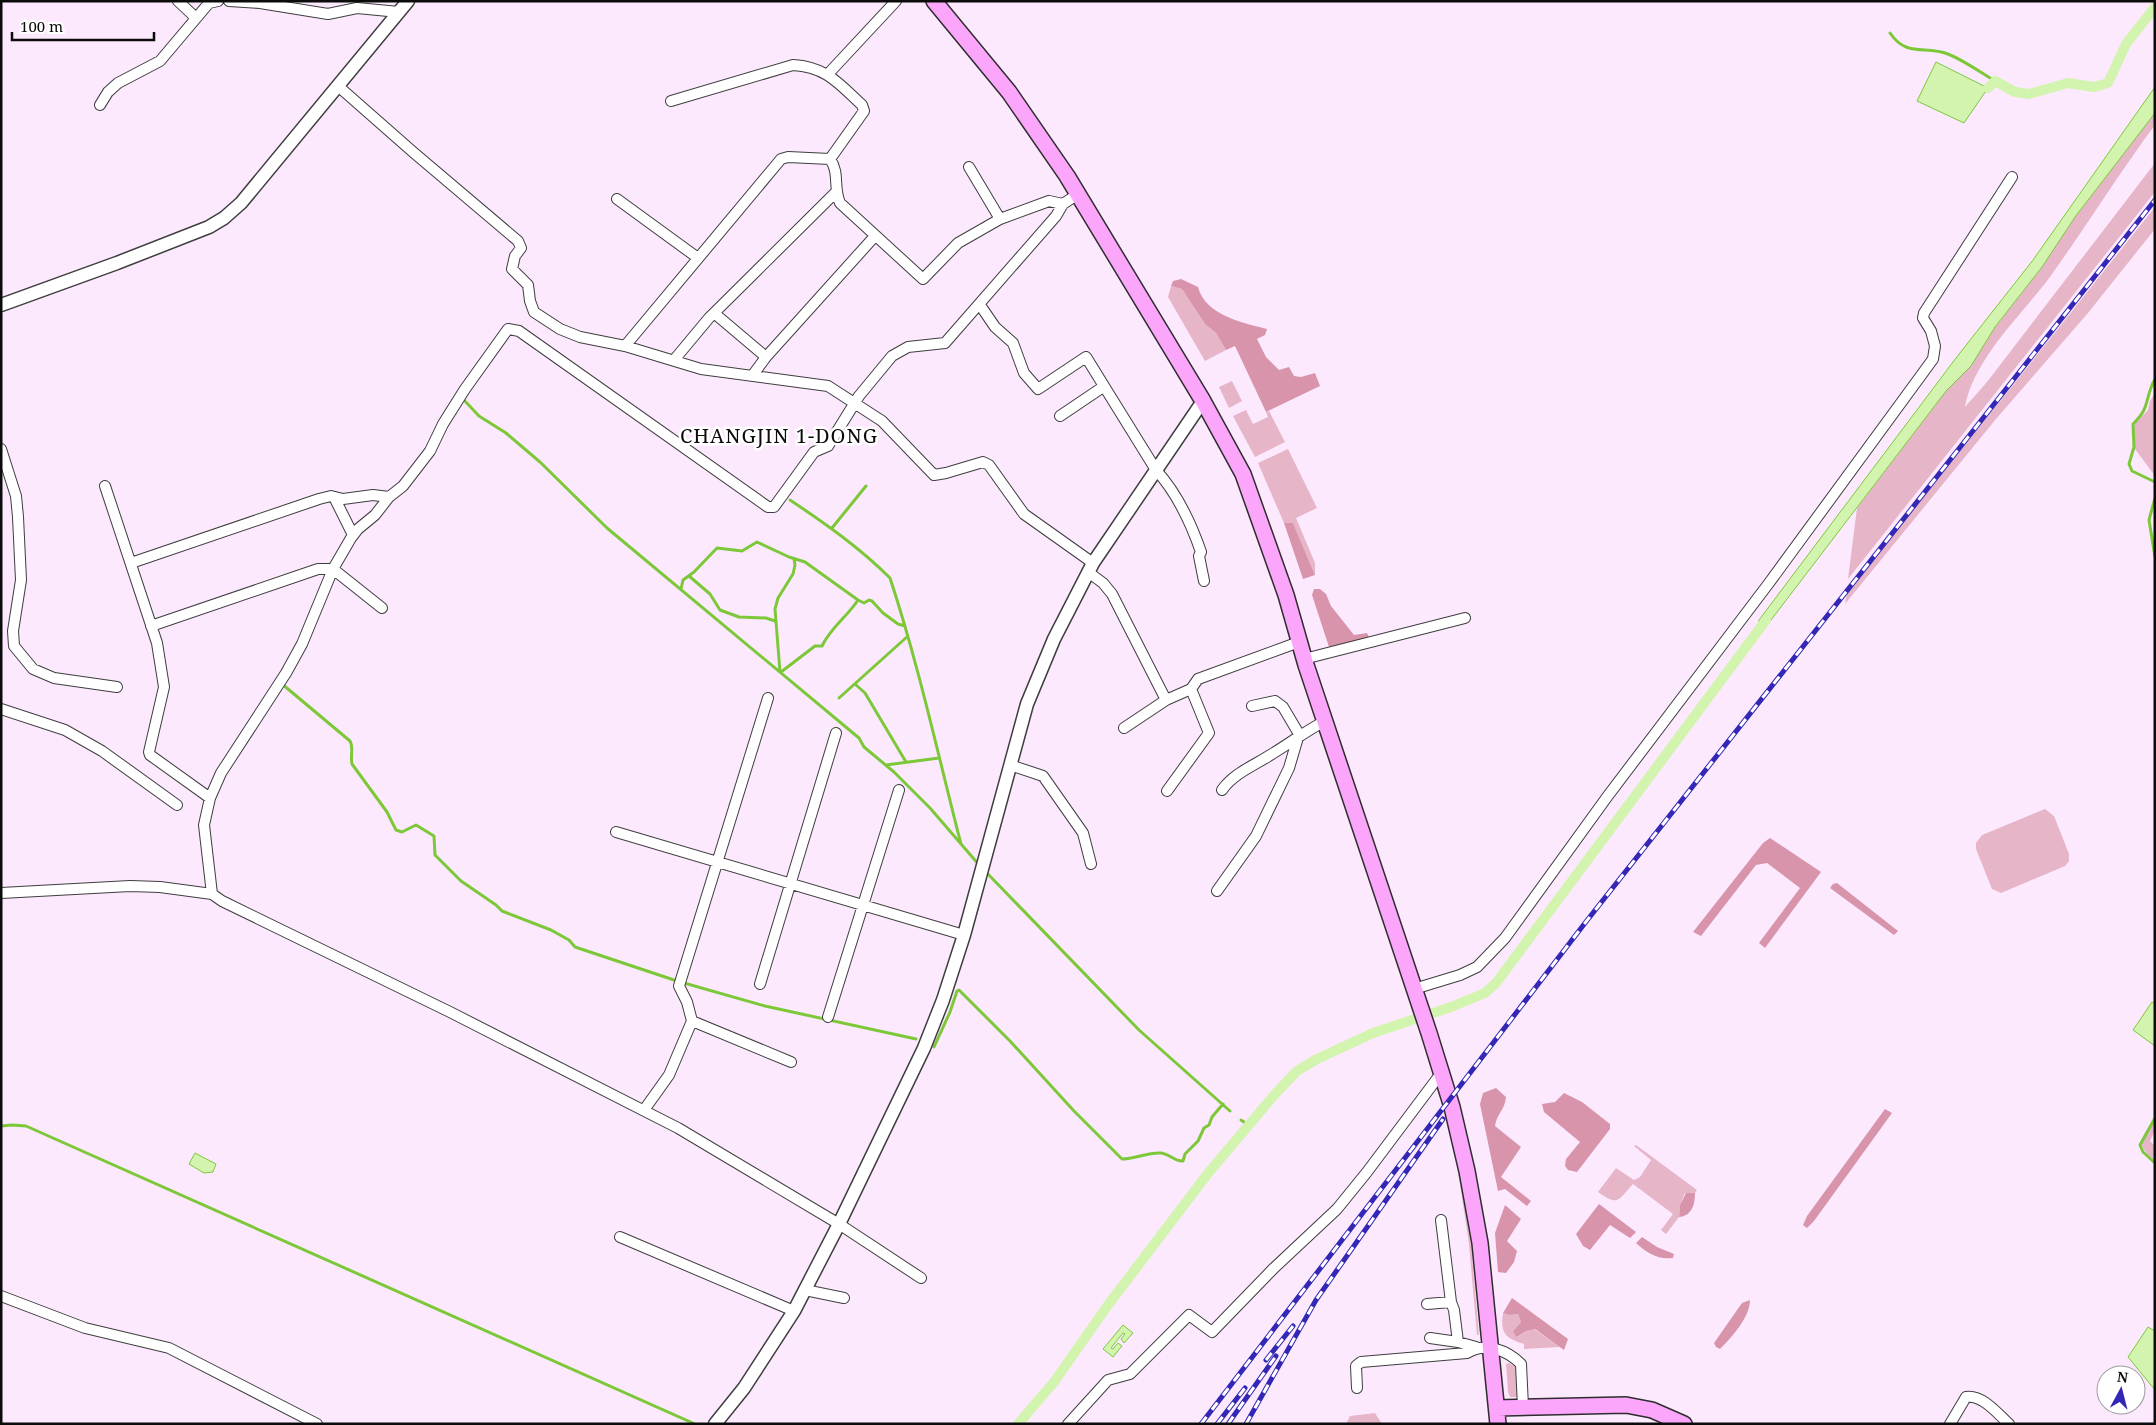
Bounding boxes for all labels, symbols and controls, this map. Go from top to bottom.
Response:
scale bar [12,10,155,42]
text: 100 m [20,16,63,36]
district label: CHANGJIN 1-DONG [680,422,878,449]
north arrow [2096,1365,2146,1415]
text: N [2116,1366,2129,1387]

